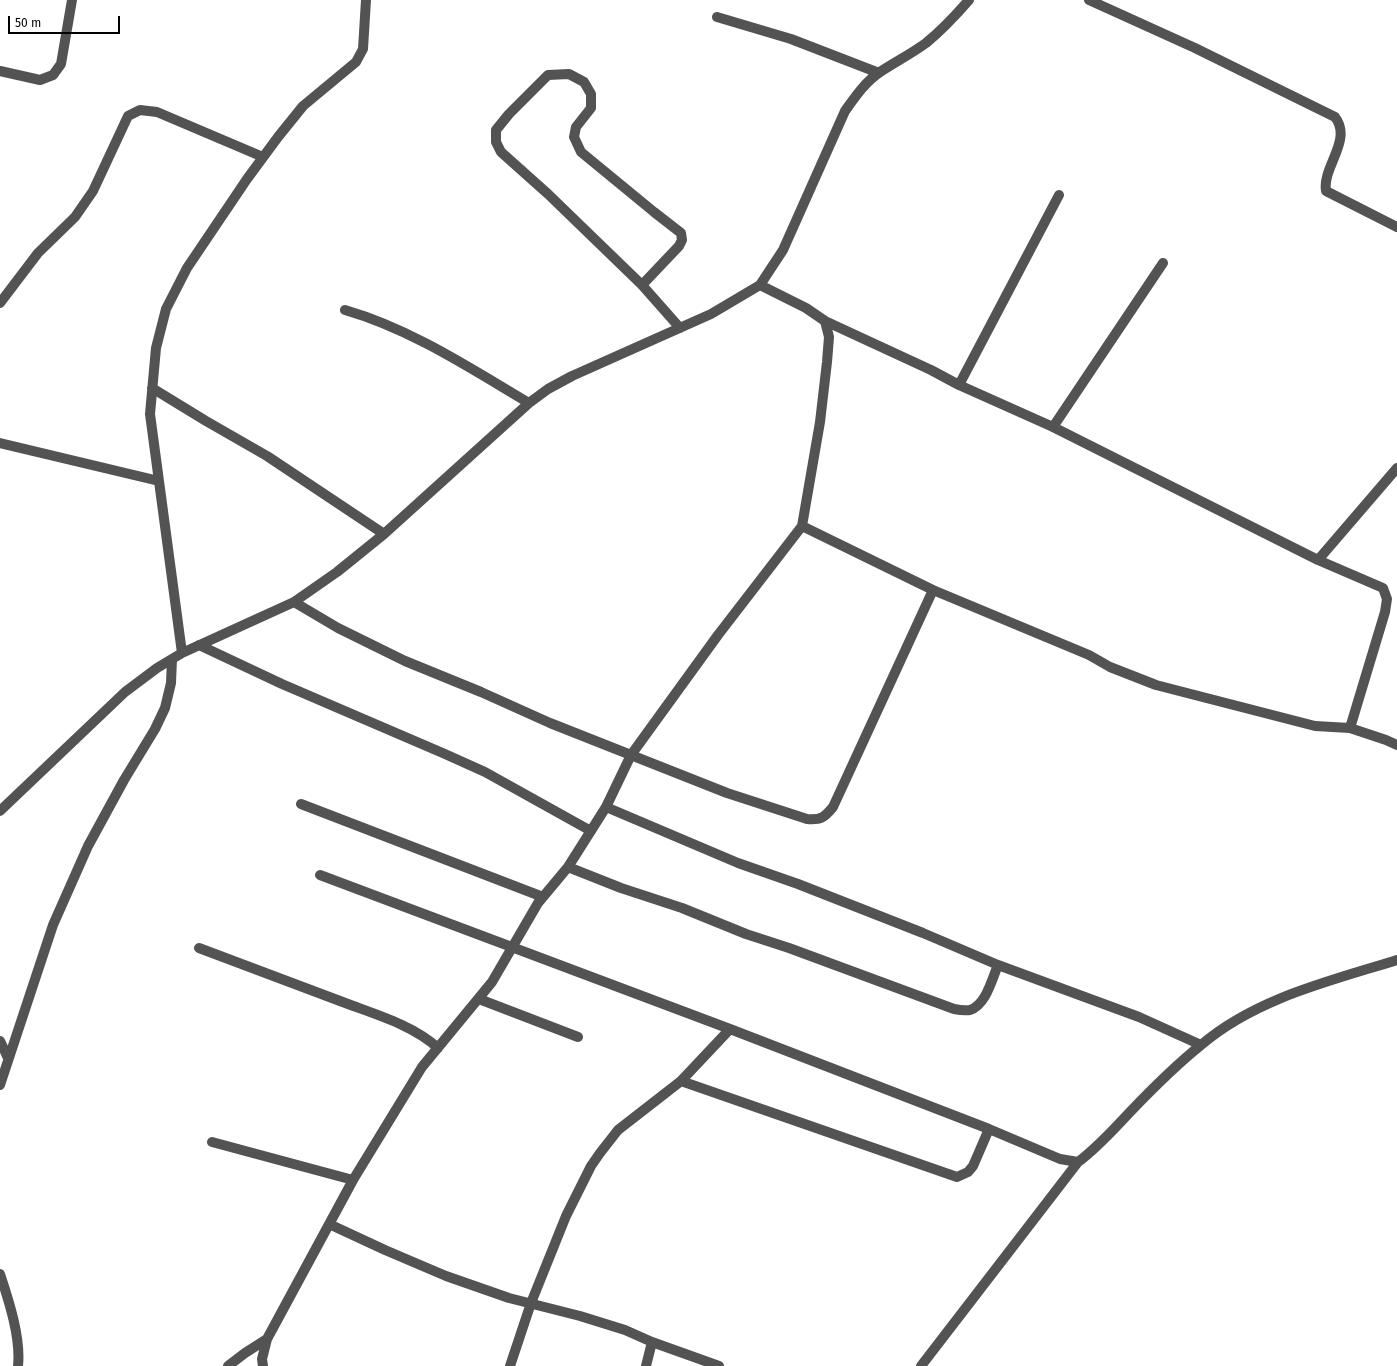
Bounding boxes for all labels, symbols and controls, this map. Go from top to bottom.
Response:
scale bar [10,8,122,34]
text: 50 m [15,16,41,30]

